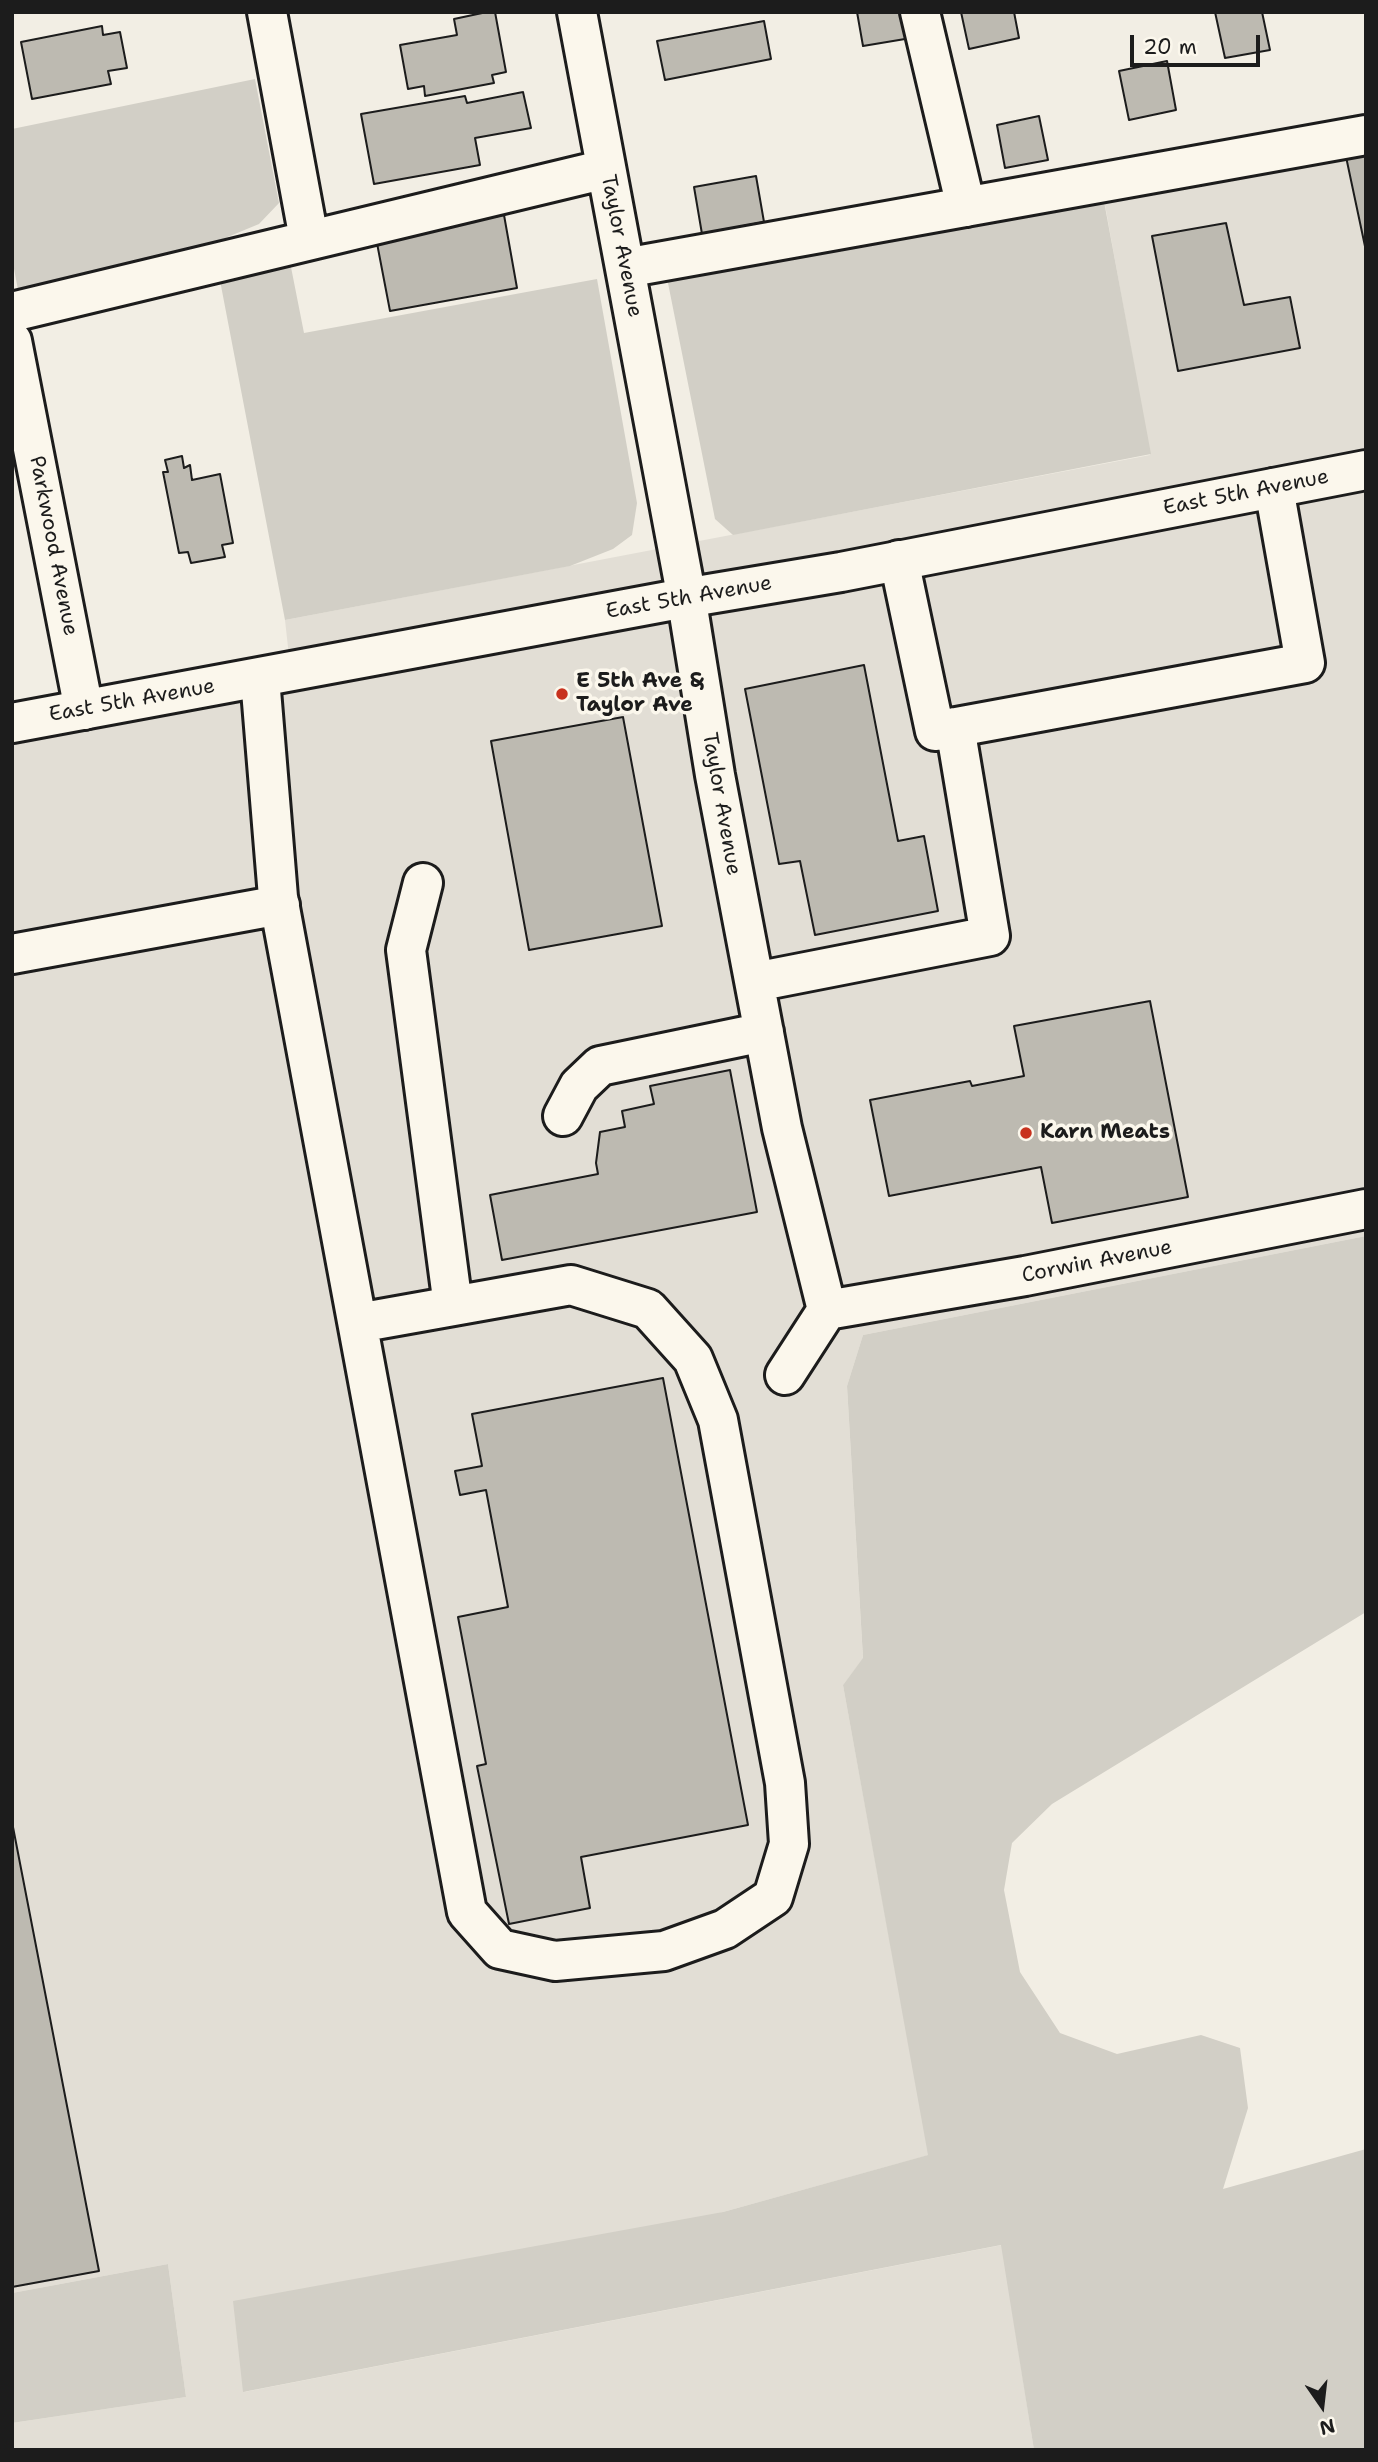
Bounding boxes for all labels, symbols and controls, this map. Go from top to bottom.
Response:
scale bar [1133,21,1262,65]
text: 20 m [1143,33,1197,61]
street label: Taylor Avenue [595,173,647,319]
street label: Parkwood Avenue [23,454,83,638]
street label: East 5th Avenue [1161,465,1331,521]
street label: East 5th Avenue [604,571,774,625]
place label: E 5th Ave & Taylor Ave [576,669,704,719]
street label: East 5th Avenue [47,674,217,728]
marker: E 5th Ave & Taylor Ave [554,686,570,702]
street label: Taylor Avenue [696,731,746,877]
place label: Karn Meats [1040,1120,1170,1146]
marker: Karn Meats [1018,1125,1034,1141]
street label: Corwin Avenue [1020,1235,1174,1289]
north arrow [1287,2371,1357,2441]
text: N [1317,2413,1338,2441]

